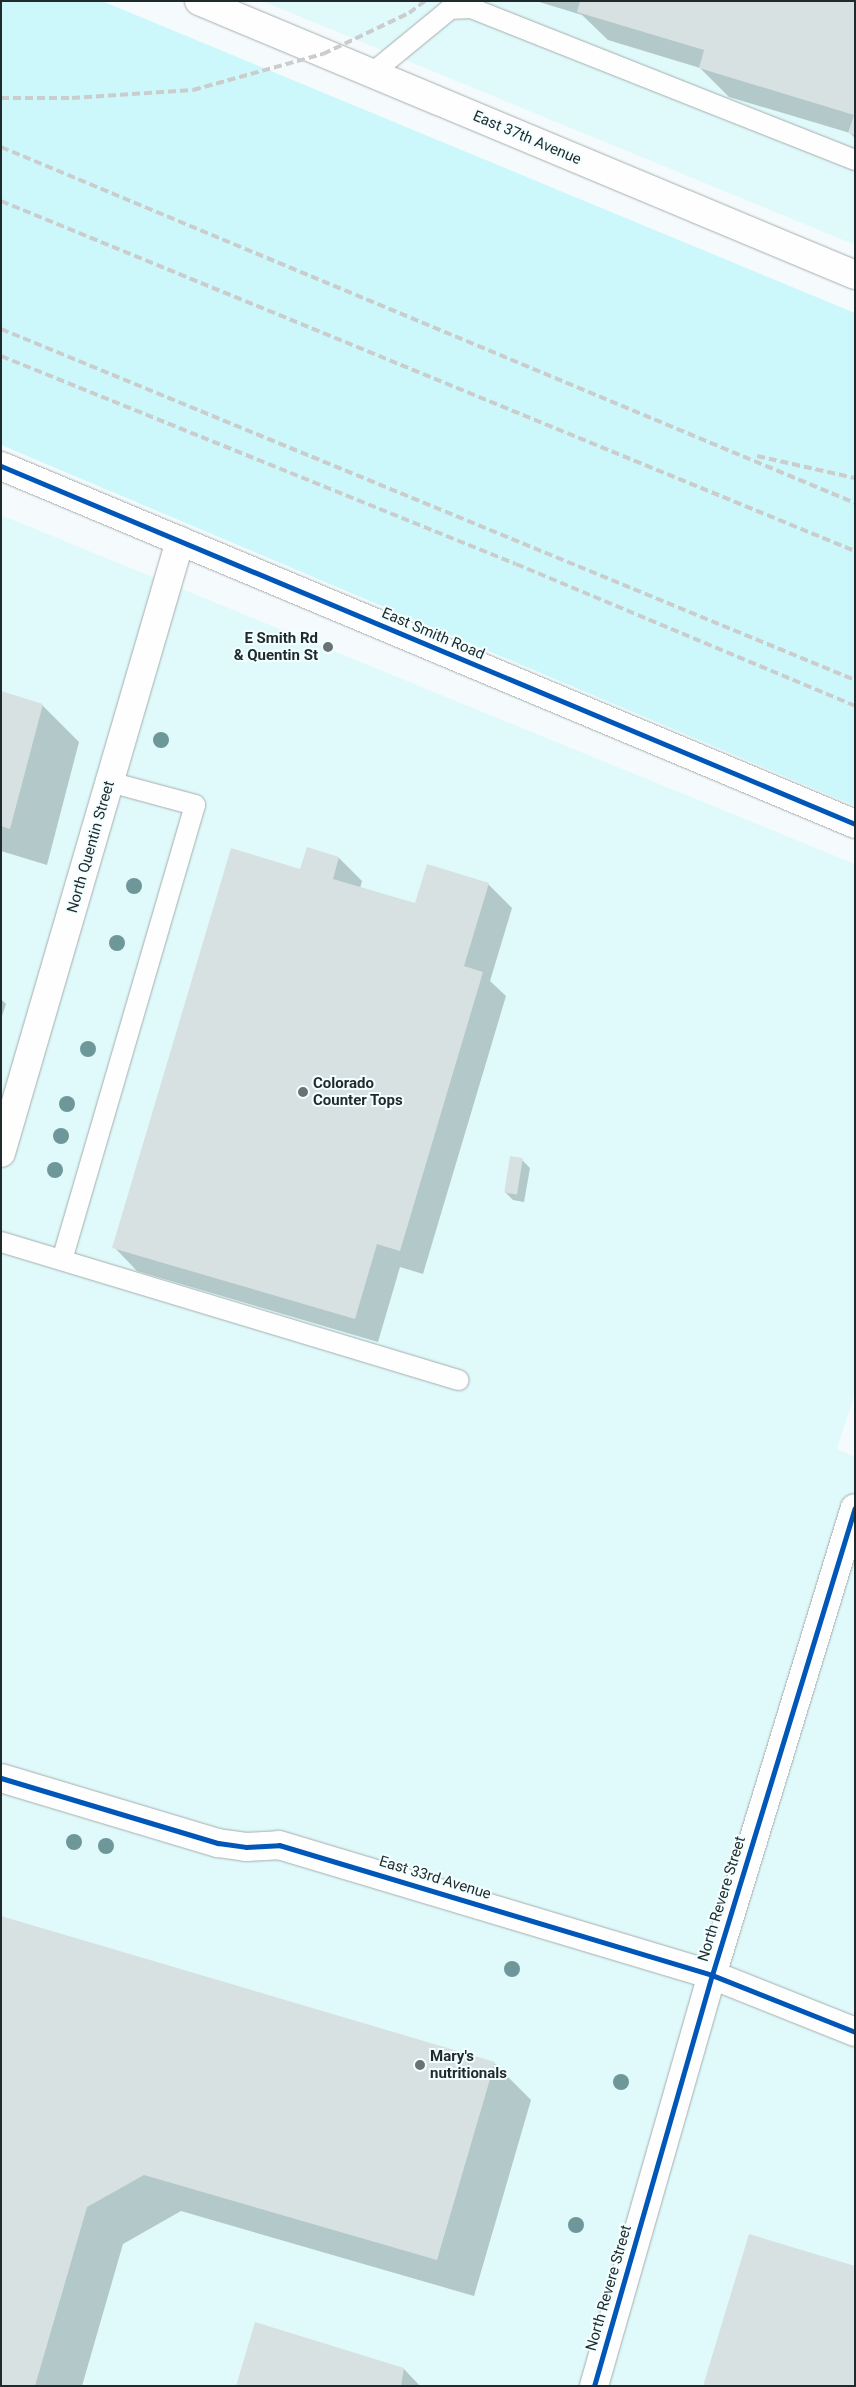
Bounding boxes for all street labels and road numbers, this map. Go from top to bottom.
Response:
street label: East 37th Avenue [470,107,584,169]
street label: East Smith Road [379,604,487,664]
street label: North Quentin Street [64,779,118,915]
street label: North Revere Street [694,1834,750,1964]
street label: East 33rd Avenue [377,1852,493,1904]
street label: North Revere Street [582,2223,636,2353]

